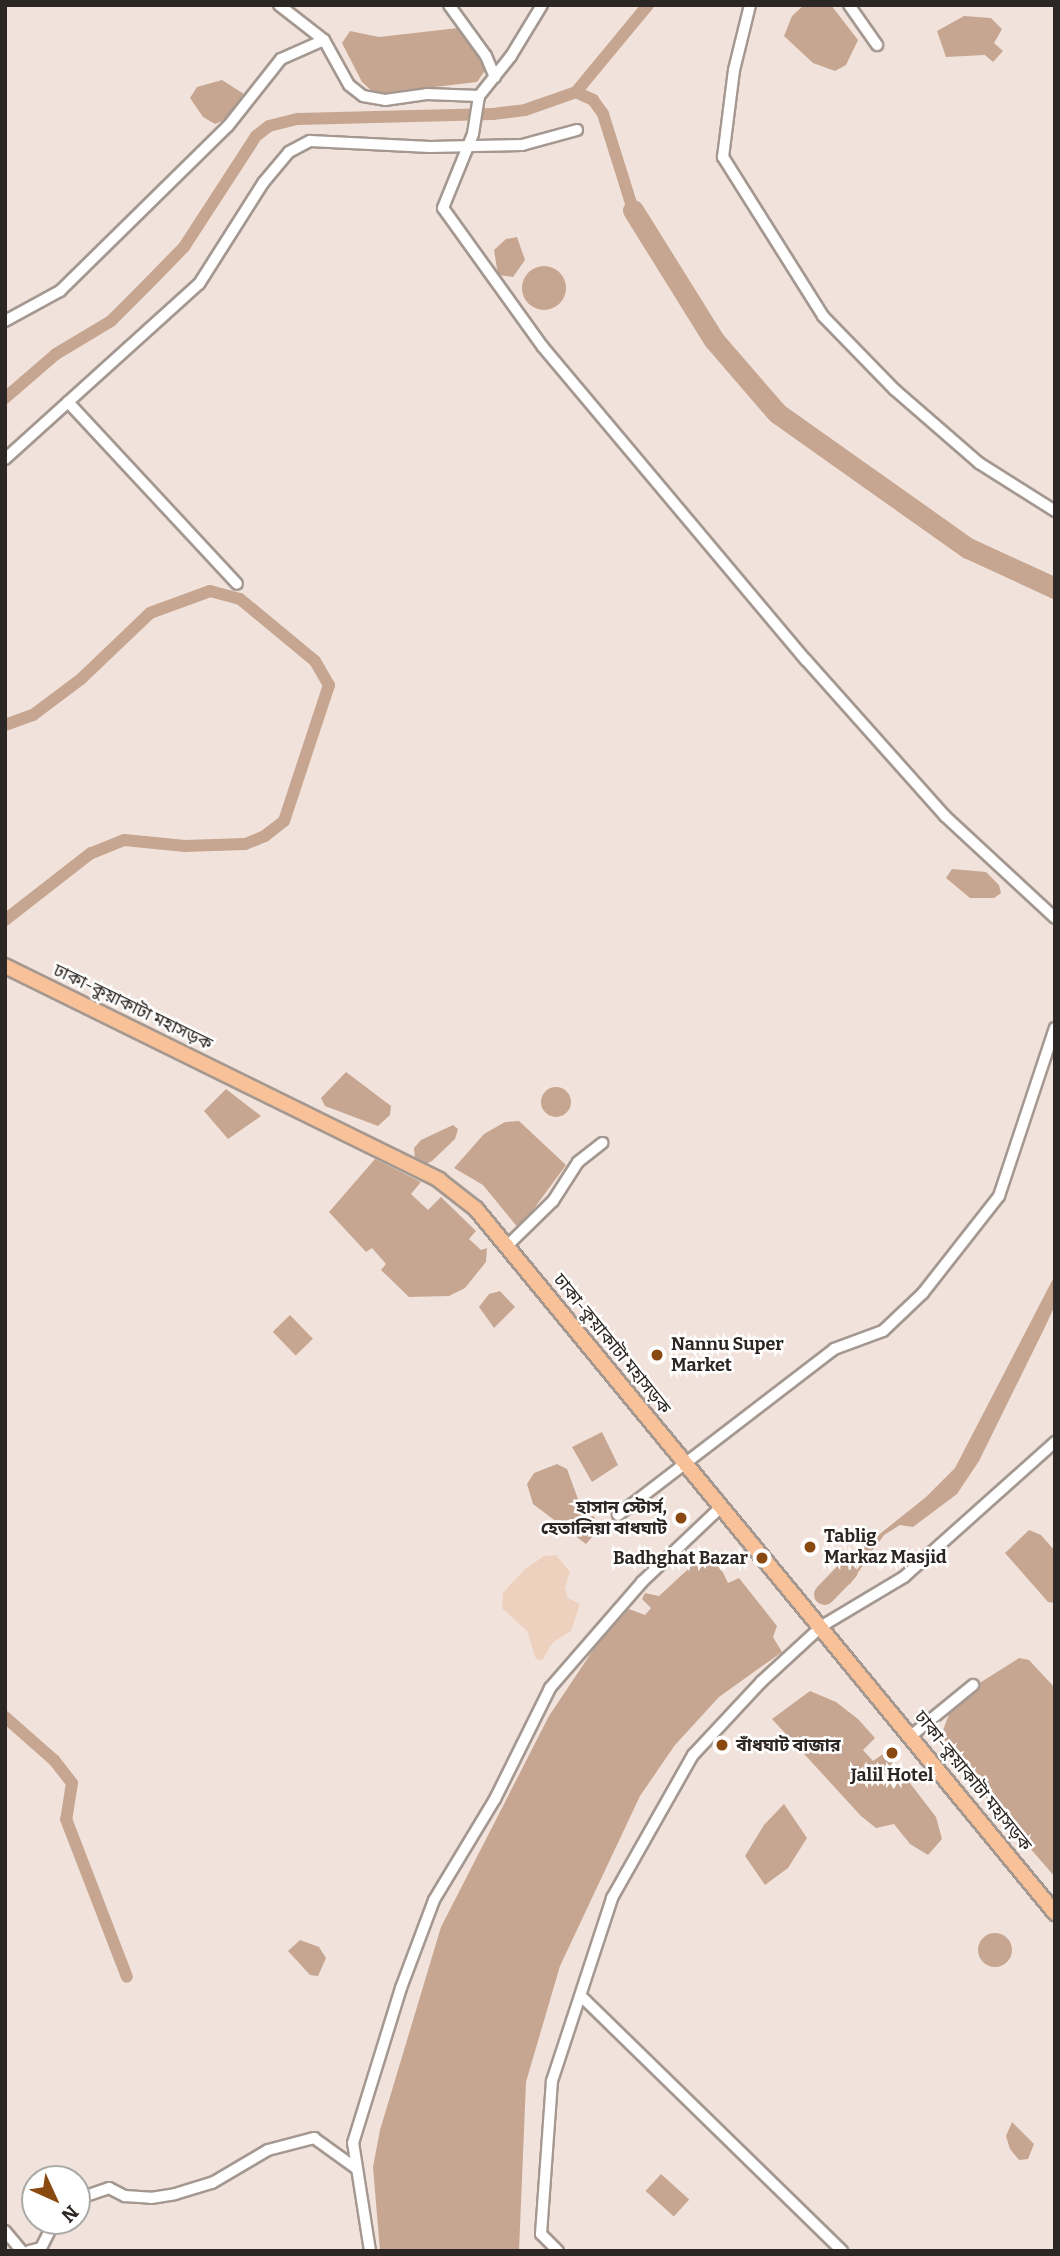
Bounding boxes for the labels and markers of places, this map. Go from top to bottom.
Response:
place label: Nannu Super Market [671,1334,784,1376]
marker: Nannu Super Market [649,1347,665,1363]
place label: হাসান স্টোর্স, হেতালিয়া বাধঘাট [541,1497,667,1540]
marker: হাসান স্টোর্স, হেতালিয়া বাধঘাট [673,1510,689,1526]
place label: Tablig Markaz Masjid [824,1526,947,1568]
marker: Tablig Markaz Masjid [802,1539,818,1555]
place label: Badhghat Bazar [613,1547,748,1569]
marker: Badhghat Bazar [754,1550,770,1566]
place label: বাঁধঘাট বাজার [736,1734,841,1756]
marker: বাঁধঘাট বাজার [714,1737,730,1753]
marker: Jalil Hotel [884,1745,900,1761]
place label: Jalil Hotel [851,1764,933,1786]

